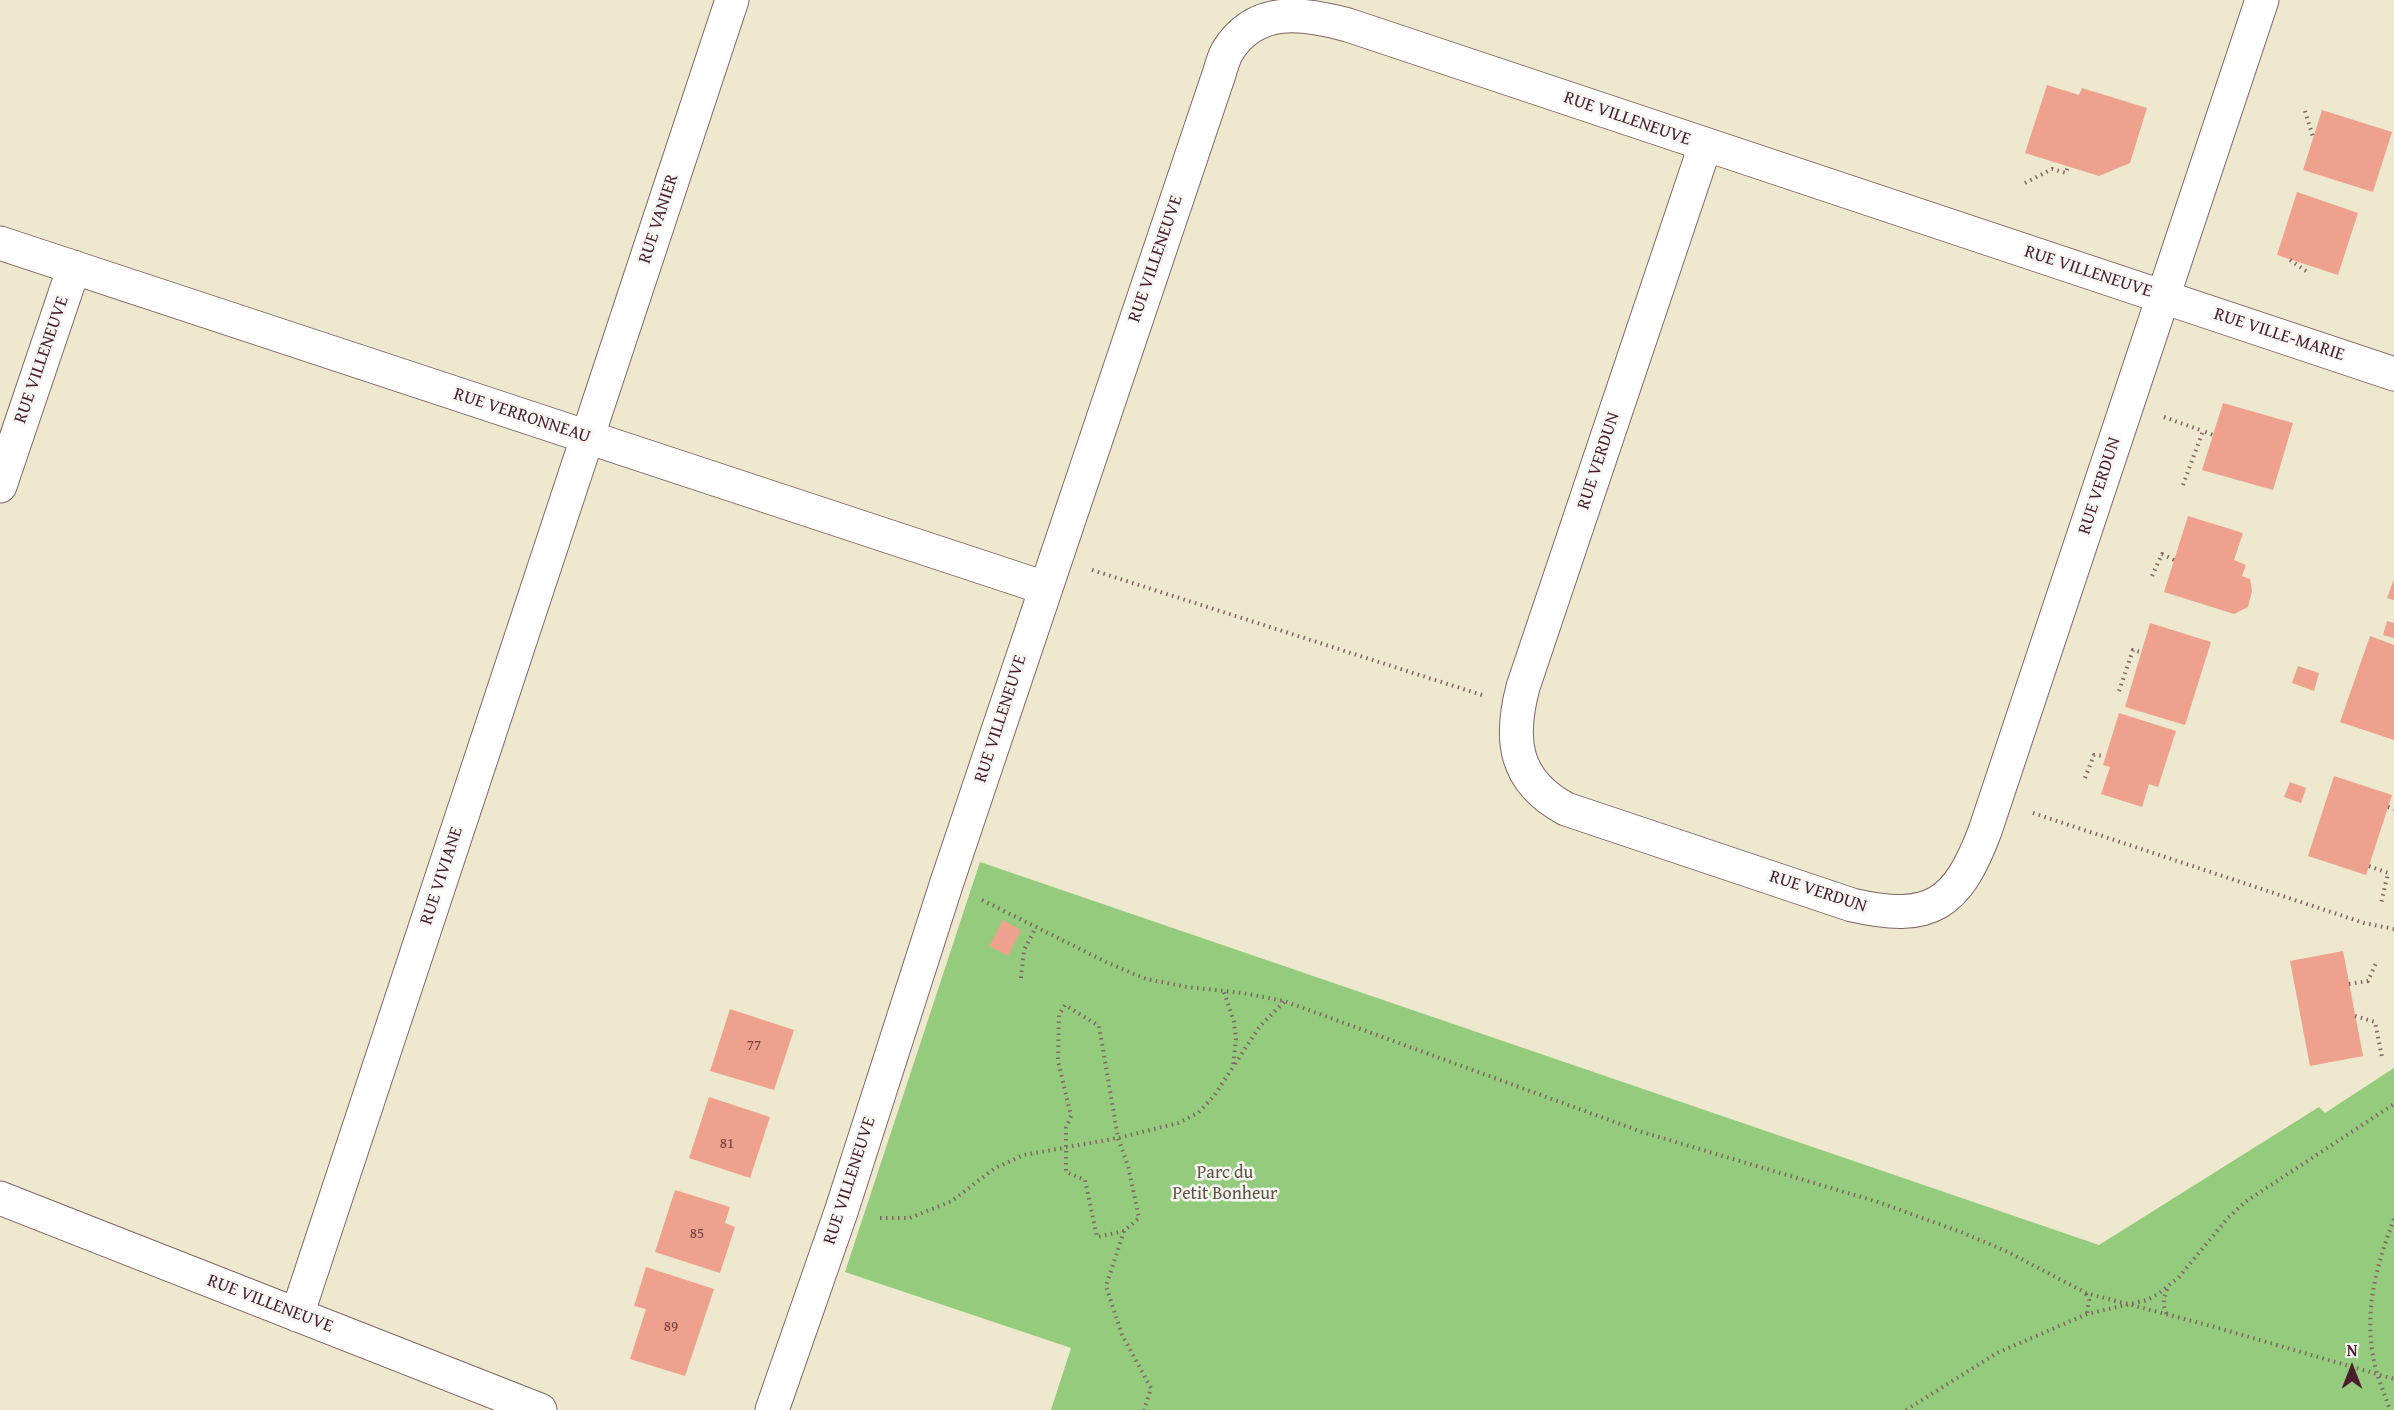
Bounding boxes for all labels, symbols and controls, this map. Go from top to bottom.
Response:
street label: RUE VILLENEUVE [1561,87,1693,151]
street label: RUE VANIER [634,171,684,267]
street label: RUE VILLENEUVE [1124,193,1188,325]
street label: RUE VILLENEUVE [2021,241,2155,303]
street label: RUE VILLENEUVE [10,294,74,426]
street label: RUE VILLE-MARIE [2211,304,2347,366]
street label: RUE VERRONNEAU [451,384,593,448]
street label: RUE VERDUN [1573,410,1625,512]
street label: RUE VERDUN [2074,435,2126,537]
street label: RUE VILLENEUVE [970,652,1032,786]
street label: RUE VIVIANE [416,824,468,928]
street label: RUE VERDUN [1767,866,1869,918]
house number: 77 [747,1037,761,1055]
street label: RUE VILLENEUVE [819,1114,881,1248]
house number: 81 [720,1135,734,1153]
park label: Parc du Petit Bonheur [1172,1162,1278,1204]
house number: 85 [690,1225,704,1243]
street label: RUE VILLENEUVE [204,1270,336,1338]
house number: 89 [664,1318,678,1336]
north arrow [2322,1338,2382,1398]
text: N [2347,1338,2357,1362]

